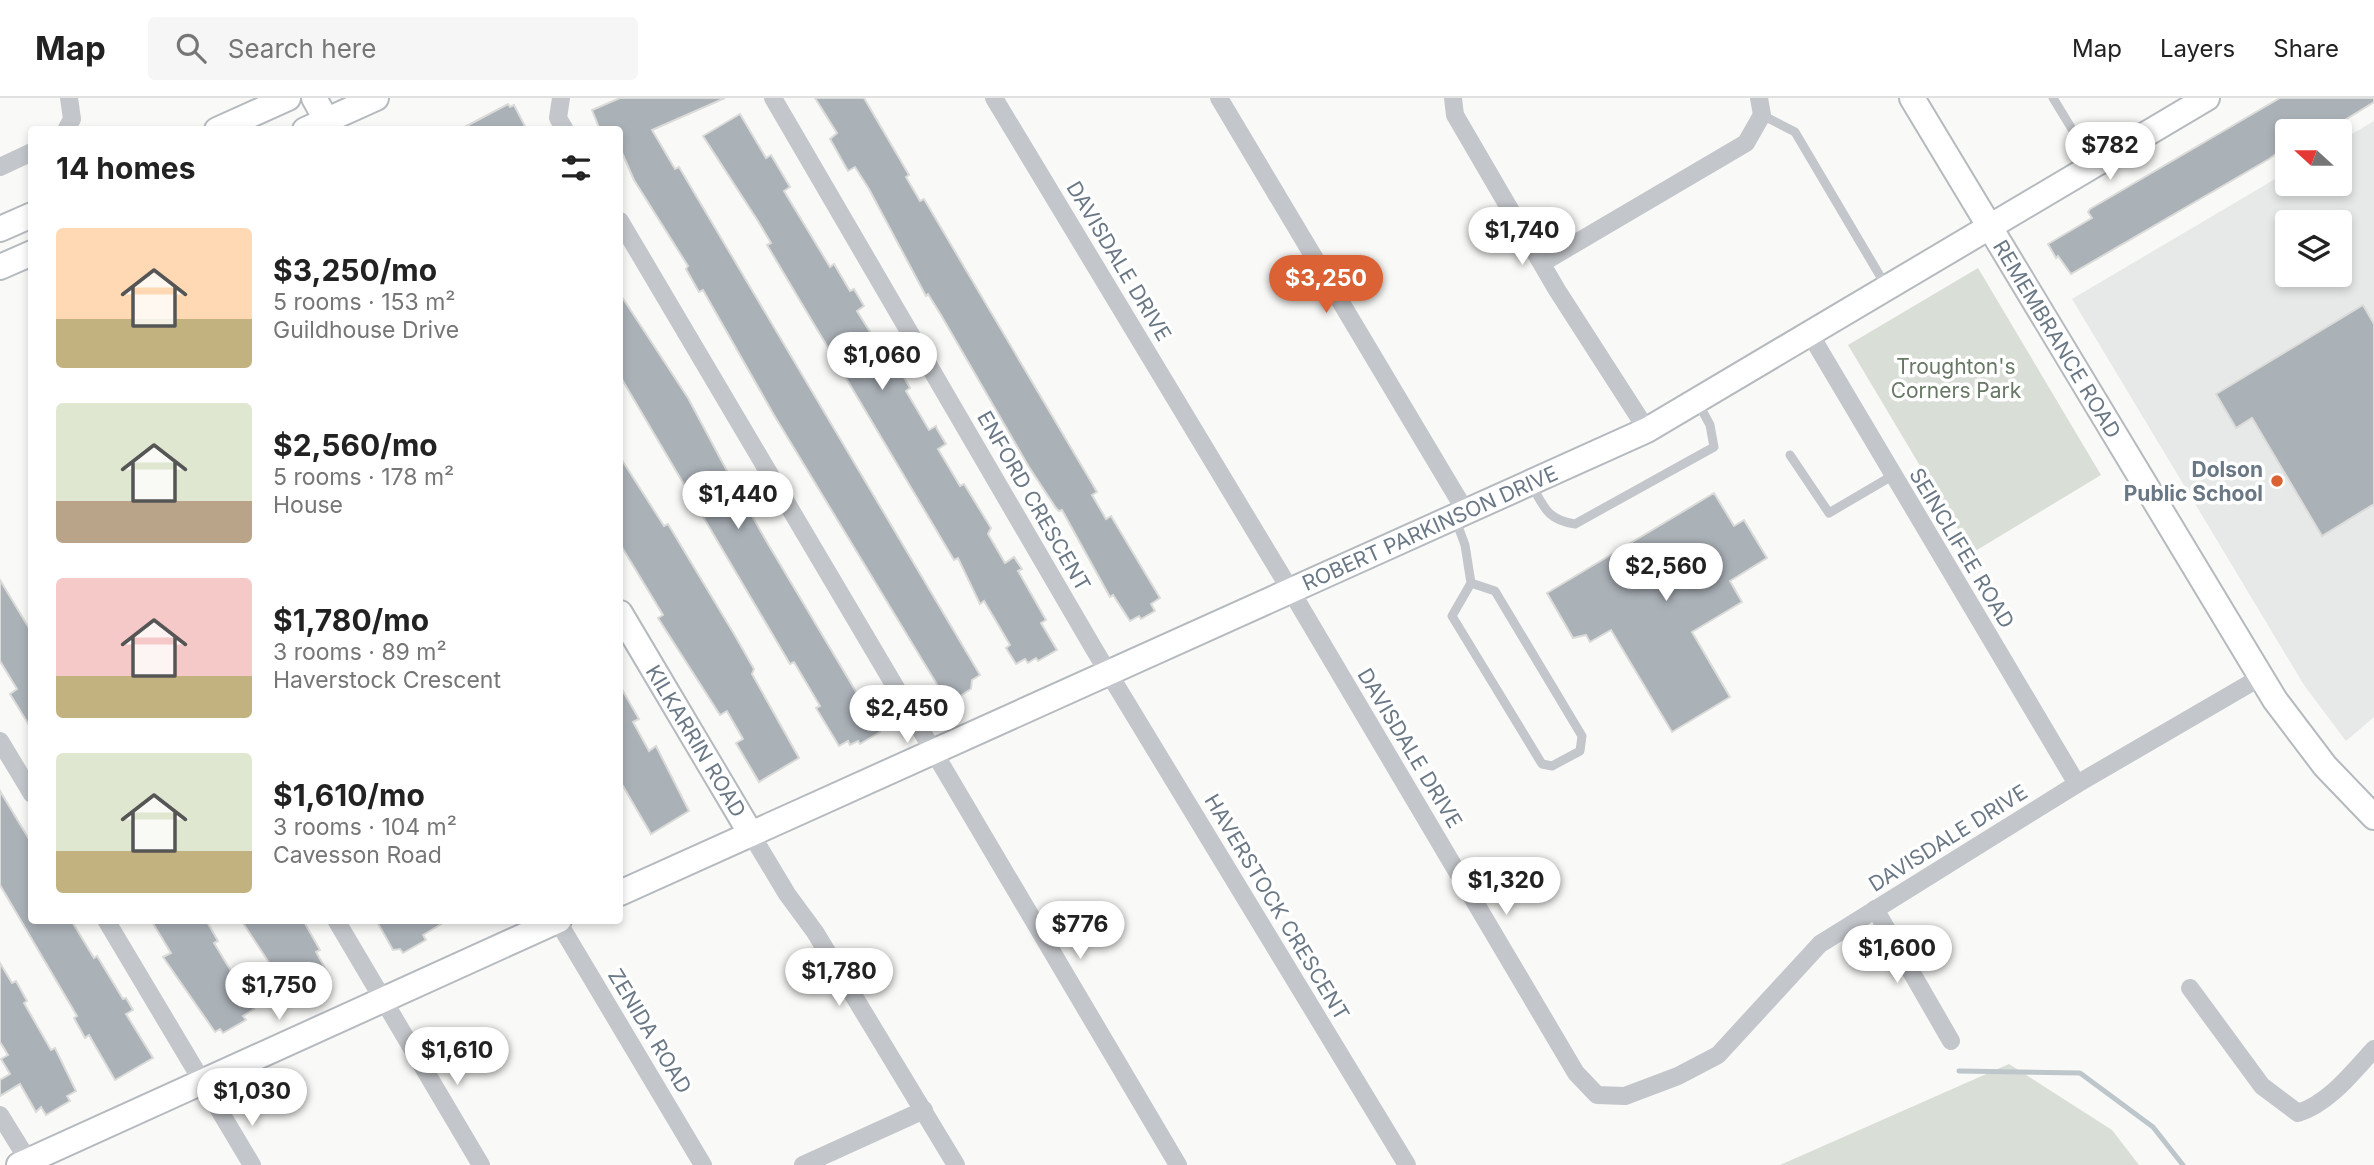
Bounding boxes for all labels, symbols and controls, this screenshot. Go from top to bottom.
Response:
search box [148,17,638,80]
text: Map [35,28,106,68]
icon: search [172,29,210,67]
text: Search here [228,33,376,64]
text: Map [2072,34,2122,63]
text: Layers [2160,34,2235,63]
text: Share [2273,34,2339,63]
north arrow [2275,119,2352,196]
map controls [2275,119,2352,287]
pin: $782 [2069,122,2151,182]
text: $782 [2081,131,2139,159]
icon: filters [557,149,595,187]
text: 14 homes [56,150,195,186]
street label: DAVISDALE DRIVE [1061,177,1177,345]
pin: $1,740 [1465,208,1579,267]
button: layers [2275,210,2352,287]
text: $1,740 [1484,216,1560,244]
street label: REMEMBRANCE ROAD [1988,235,2126,443]
text: $3,250/mo [273,252,437,288]
icon: home [112,256,196,340]
pin: $3,250 [1269,256,1383,315]
text: $3,250 [1285,264,1367,292]
text: 5 rooms · 153 m² [273,288,455,316]
text: Guildhouse Drive [273,316,459,344]
pin: $1,060 [825,332,939,392]
text: $1,060 [843,341,921,369]
park label: Troughton's Corners Park [1891,354,2022,403]
street label: ENFORD CRESCENT [972,407,1096,595]
text: $2,560/mo [273,427,438,463]
icon: home [112,431,196,515]
place label: Dolson Public School [2124,457,2263,506]
street label: ROBERT PARKINSON DRIVE [1298,460,1562,596]
text: 5 rooms · 178 m² [273,463,454,491]
street label: SEINCLIFEE ROAD [1904,463,2020,633]
pin: $1,440 [681,472,795,531]
marker: Dolson Public School [2269,473,2285,489]
text: $1,440 [698,480,778,508]
text: House [273,491,343,519]
pin: $2,560 [1609,544,1723,603]
text: $2,560 [1625,552,1707,580]
text: $1,780/mo [273,602,429,638]
icon: home [112,606,196,690]
text: 3 rooms · 89 m² [273,638,447,666]
street label: KILKARRIN ROAD [641,660,751,822]
street label: DAVISDALE DRIVE [1352,664,1468,832]
text: Haverstock Crescent [273,666,501,694]
pin: $2,450 [850,686,964,745]
text: $2,450 [866,694,949,722]
text: $1,610/mo [273,777,425,813]
street label: DAVISDALE DRIVE [1864,779,2032,897]
icon: home [112,781,196,865]
street label: HAVERSTOCK CRESCENT [1199,789,1355,1025]
text: 3 rooms · 104 m² [273,813,457,841]
text: Cavesson Road [273,841,442,869]
pin: $1,320 [1449,858,1563,917]
text: $1,320 [1468,866,1544,894]
pin: $776 [1039,902,1121,961]
text: $776 [1052,910,1108,938]
pin: $1,600 [1840,926,1954,985]
text: $1,600 [1858,934,1936,962]
pin: $1,780 [782,948,896,1008]
text: $1,780 [801,957,877,985]
pin: $1,750 [222,962,336,1022]
street label: ZENIDA ROAD [603,964,697,1098]
text: $1,750 [241,971,317,999]
pin: $1,610 [400,1028,514,1087]
text: $1,610 [421,1036,493,1064]
pin: $1,030 [195,1068,309,1128]
text: $1,030 [213,1077,291,1105]

